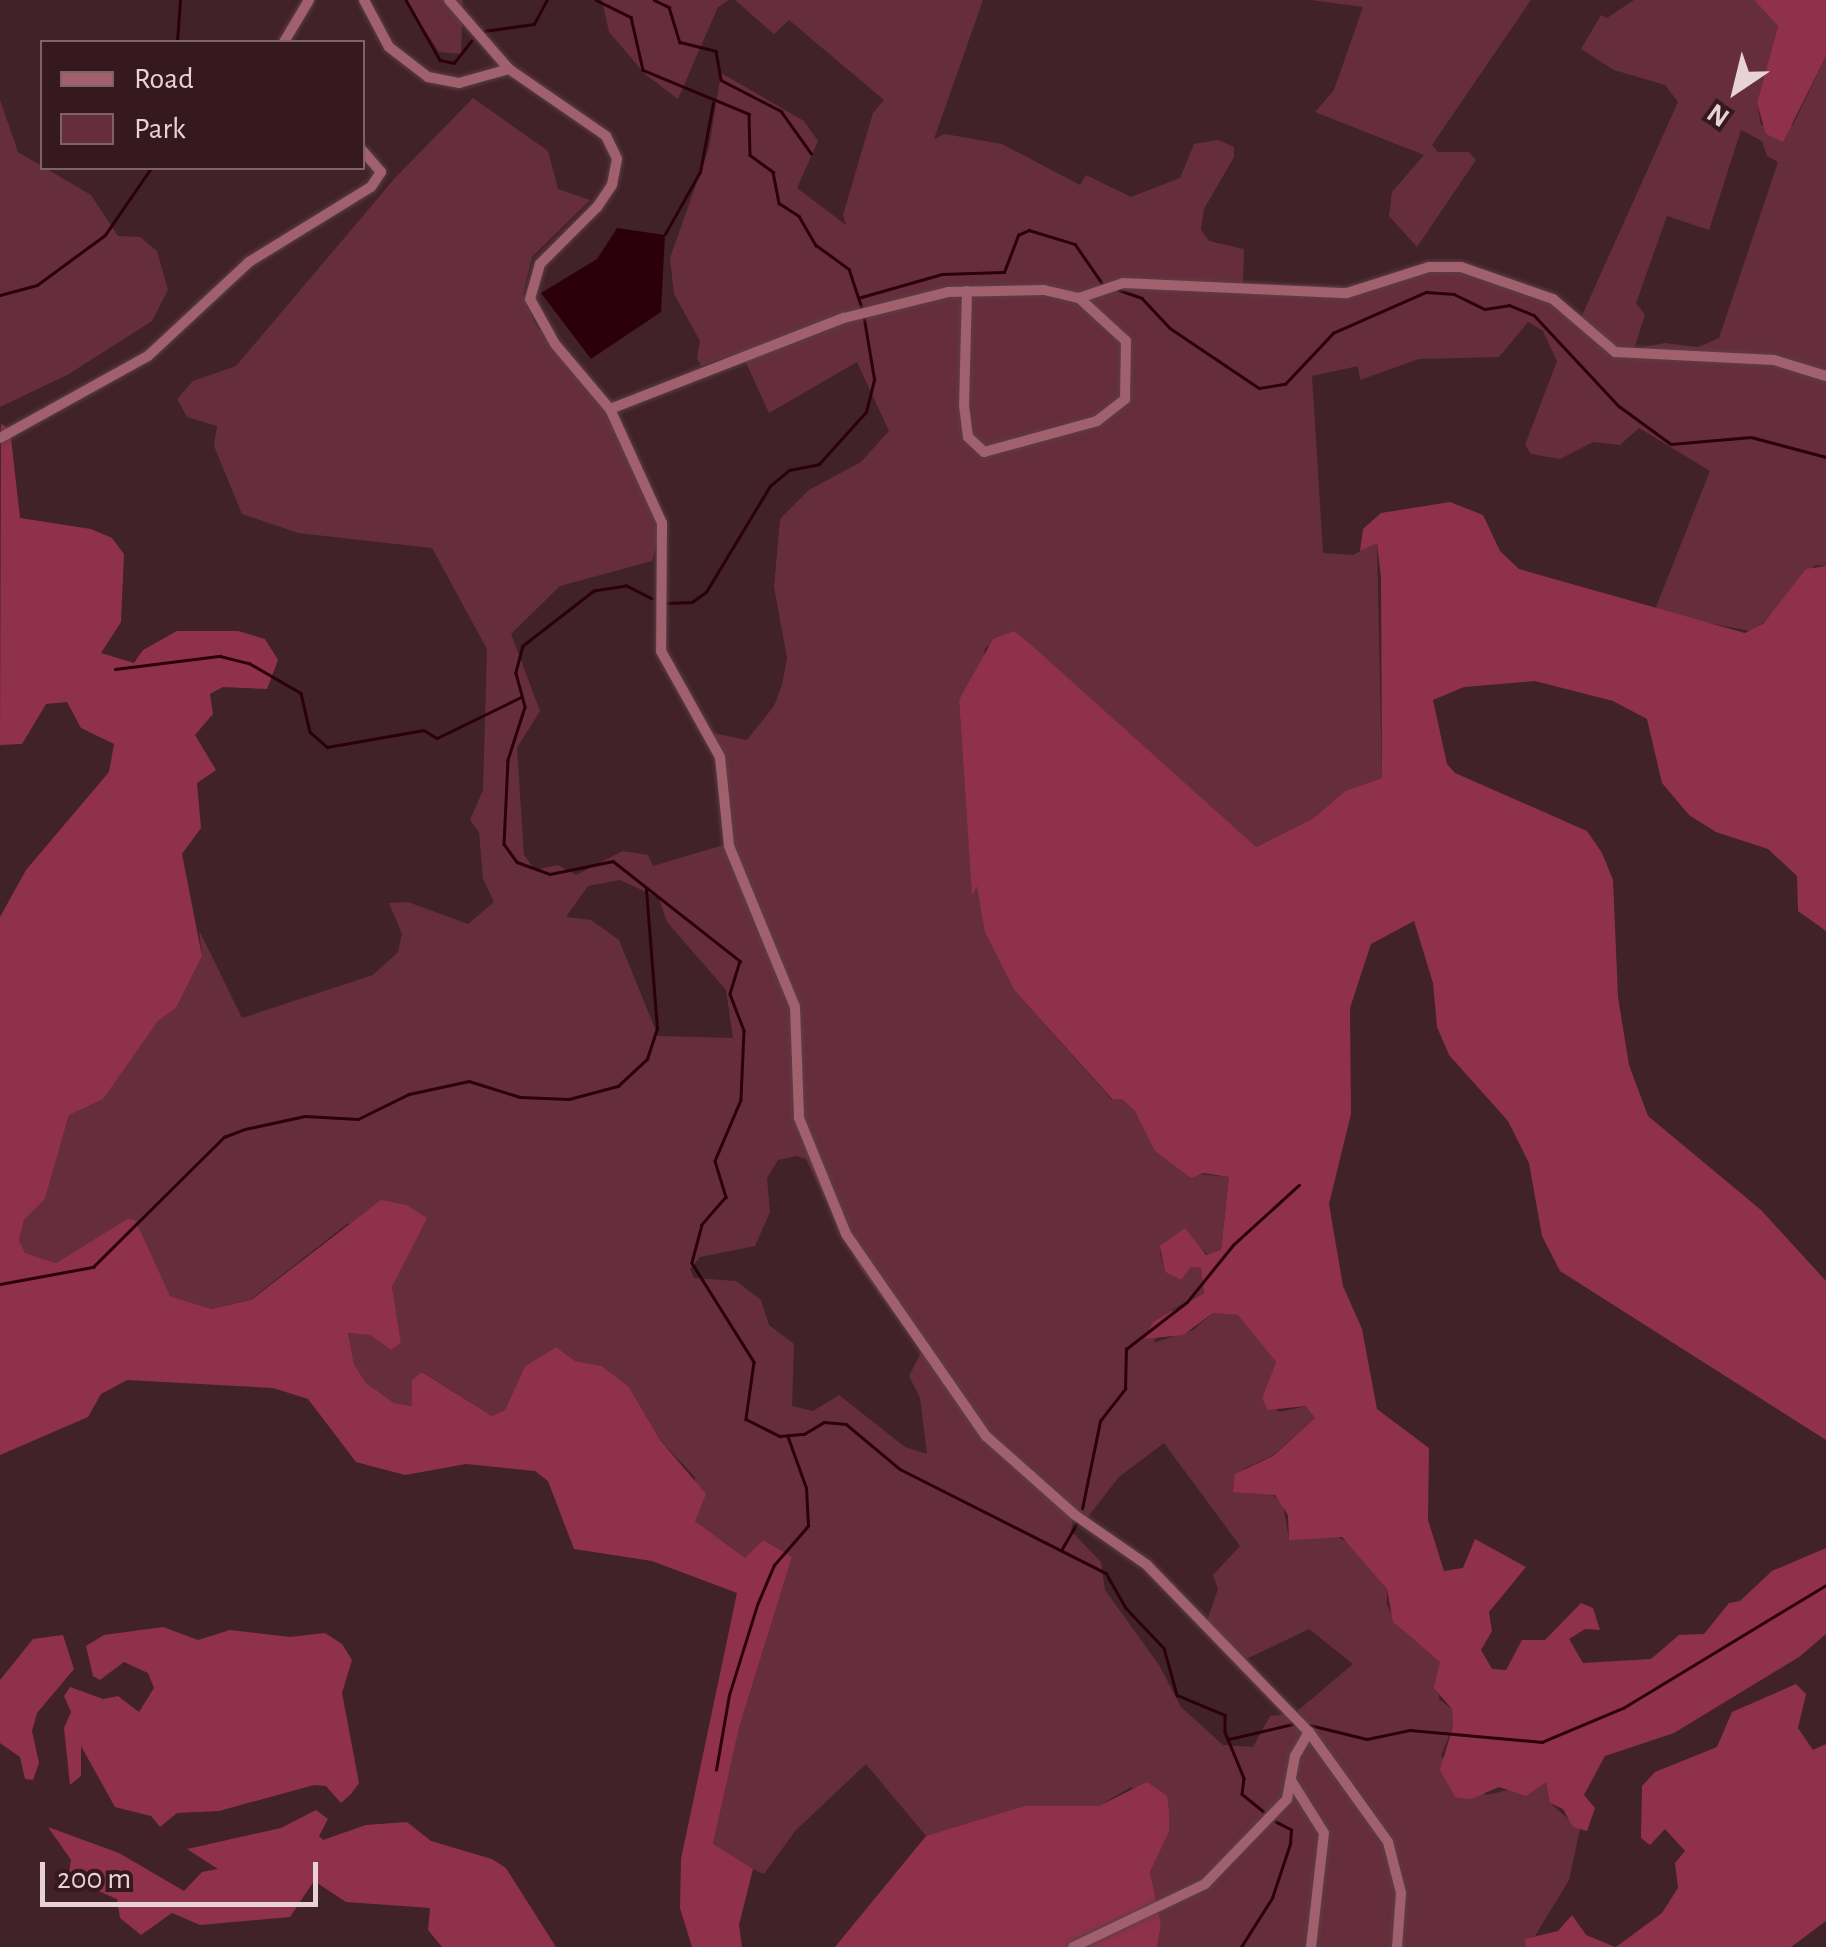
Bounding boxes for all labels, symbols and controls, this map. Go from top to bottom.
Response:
legend [40,40,365,170]
north arrow [1686,40,1786,140]
text: Road [134,64,194,94]
text: N [1703,98,1735,132]
text: Park [134,114,186,144]
scale bar [45,1842,322,1904]
text: 200 m [57,1864,131,1894]

